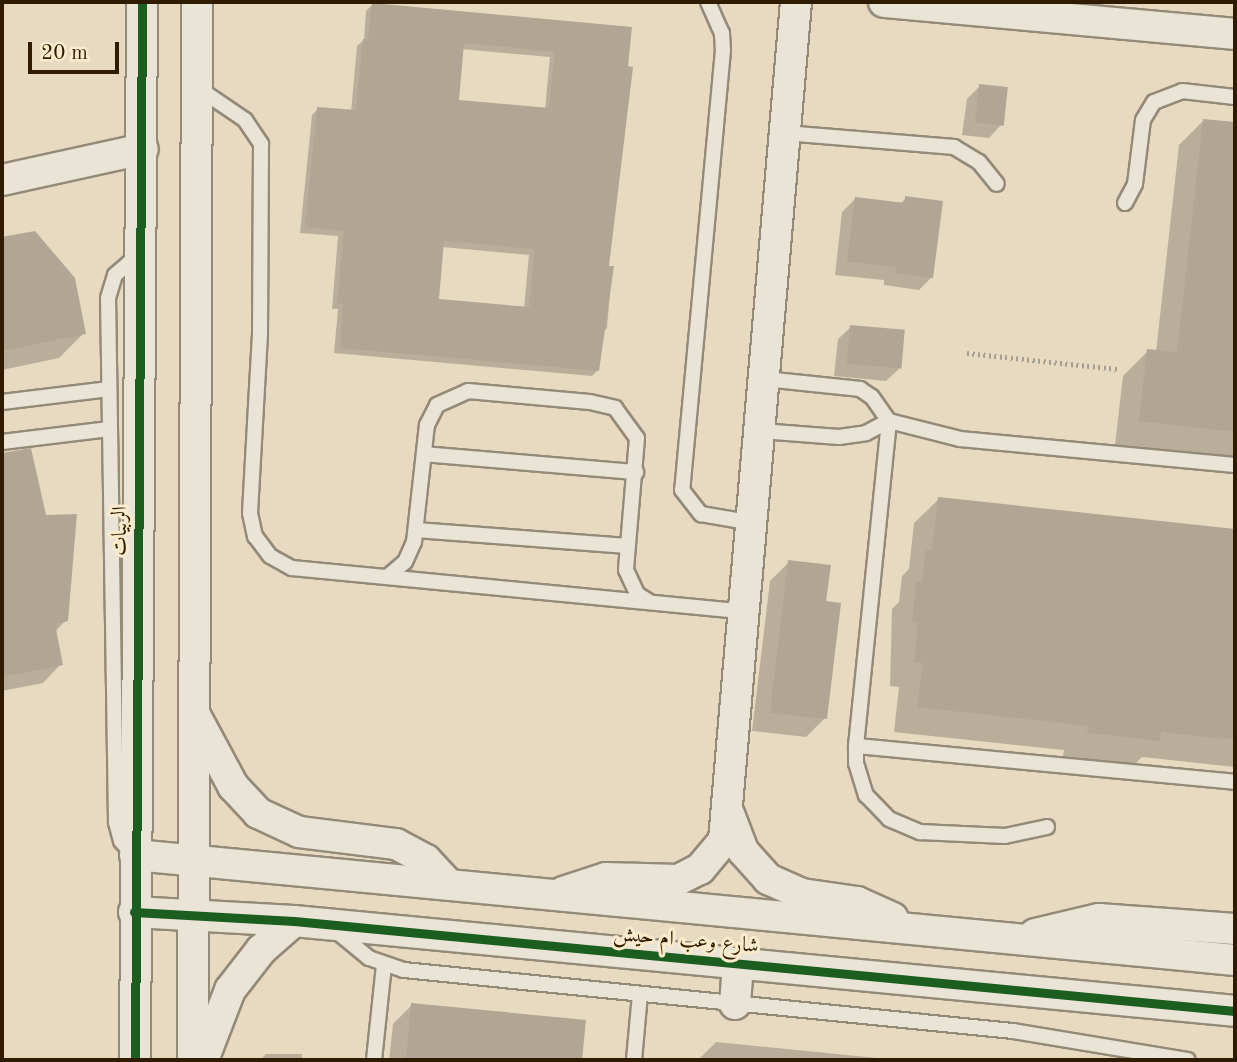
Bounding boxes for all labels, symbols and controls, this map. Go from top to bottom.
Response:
scale bar [32,28,122,72]
text: 20 m [41,43,88,64]
street label: الربيات [108,506,134,556]
street label: شارع وعب ام حيش [612,922,760,960]

